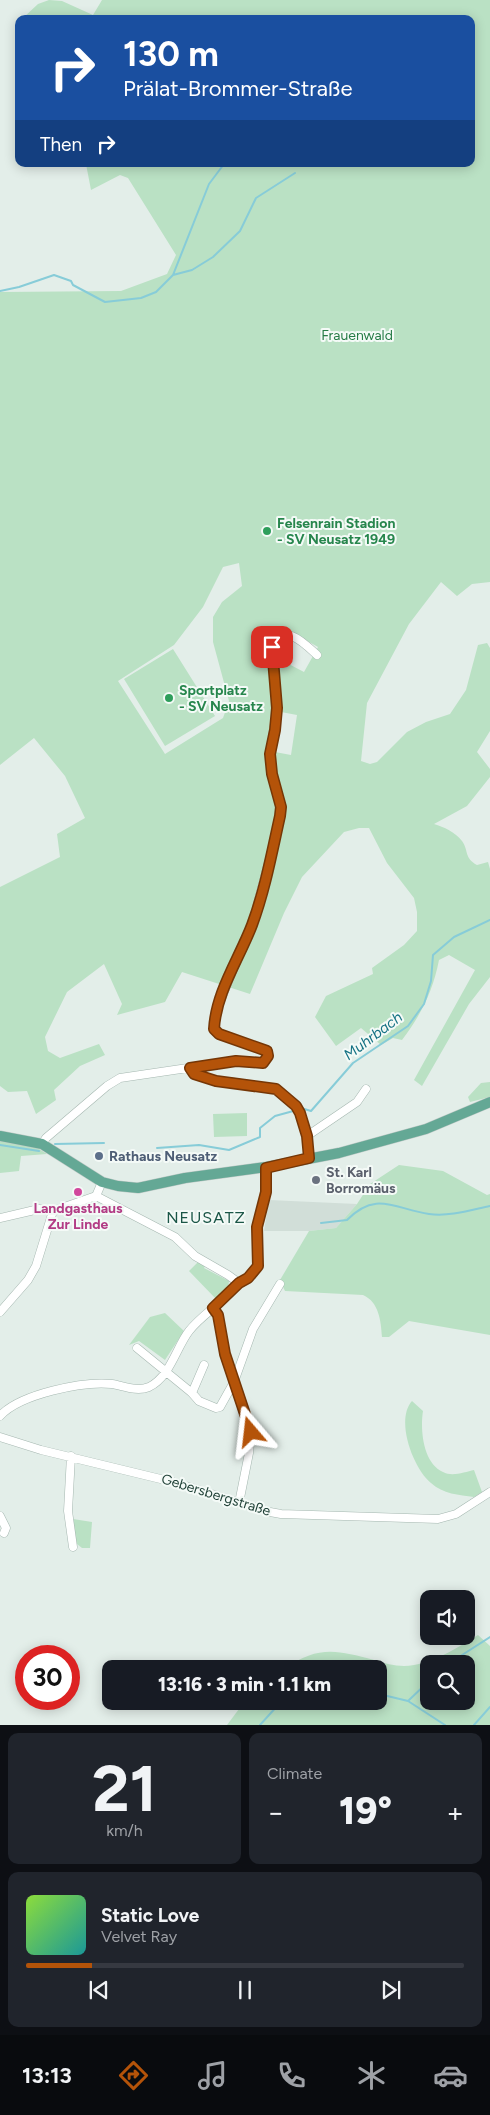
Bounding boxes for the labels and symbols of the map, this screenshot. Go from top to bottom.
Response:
park label: Frauenwald [321,327,393,344]
place label: Felsenrain Stadion - SV Neusatz 1949 [277,515,395,548]
marker: Felsenrain Stadion - SV Neusatz 1949 [261,525,273,537]
pin [251,626,293,668]
place label: Sportplatz - SV Neusatz [179,682,263,715]
marker: Sportplatz - SV Neusatz [163,692,175,704]
water label: Muhrbach [340,1008,406,1064]
place label: Rathaus Neusatz [109,1148,218,1165]
marker: Rathaus Neusatz [93,1150,105,1162]
place label: St. Karl Borromäus [326,1164,396,1197]
marker: St. Karl Borromäus [310,1174,322,1186]
marker: Landgasthaus Zur Linde [72,1186,84,1198]
place label: Landgasthaus Zur Linde [33,1200,123,1233]
district label: NEUSATZ [166,1208,246,1227]
position arrow [224,1405,276,1457]
street label: Gebersbergstraße [159,1470,273,1520]
speed limit sign: 30 [15,1645,80,1710]

